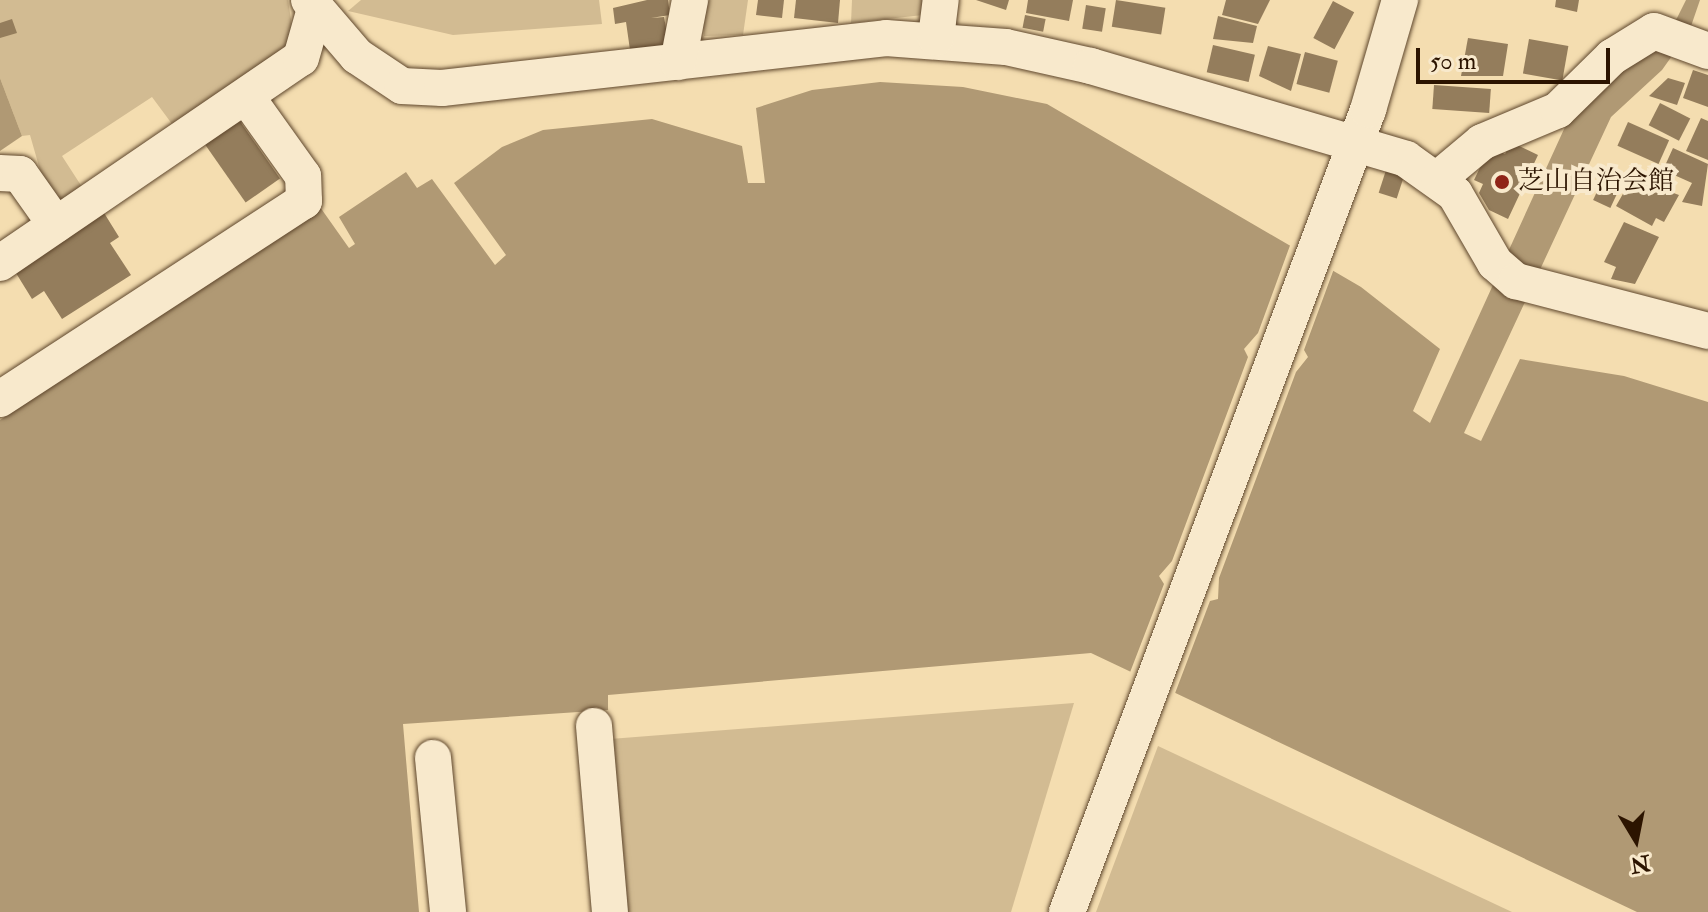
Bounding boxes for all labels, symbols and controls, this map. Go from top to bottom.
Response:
scale bar [1420,32,1614,82]
text: 50 m [1430,46,1476,77]
place label: 芝山自治会館 [1518,166,1674,198]
marker: 芝山自治会館 [1493,173,1511,191]
north arrow [1596,800,1676,880]
text: N [1628,848,1652,879]

